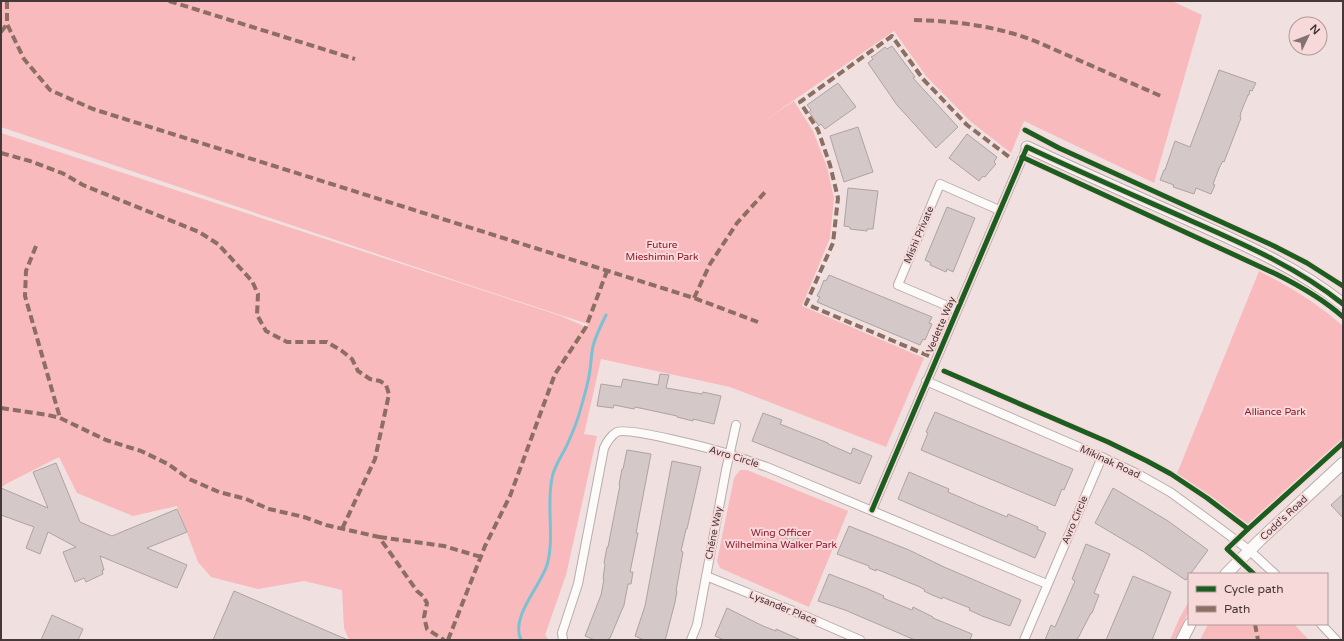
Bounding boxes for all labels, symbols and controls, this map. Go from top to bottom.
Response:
north arrow [1288,16,1328,56]
text: N [1307,22,1323,37]
street label: Mishi Private [902,204,937,265]
park label: Future Mieshimin Park [626,239,699,263]
street label: Vedette Way [924,294,959,355]
park label: Alliance Park [1244,406,1306,418]
street label: Mikinak Road [1078,443,1142,481]
street label: Avro Circle [708,444,761,470]
street label: Codd's Road [1258,493,1310,543]
street label: Avro Circle [1059,494,1091,546]
street label: Chêne Way [703,505,725,560]
park label: Wing Officer Wilhelmina Walker Park [725,527,837,551]
legend [1188,573,1328,625]
text: Cycle path [1224,582,1283,596]
street label: Lysander Place [747,589,819,627]
text: Path [1224,602,1250,616]

